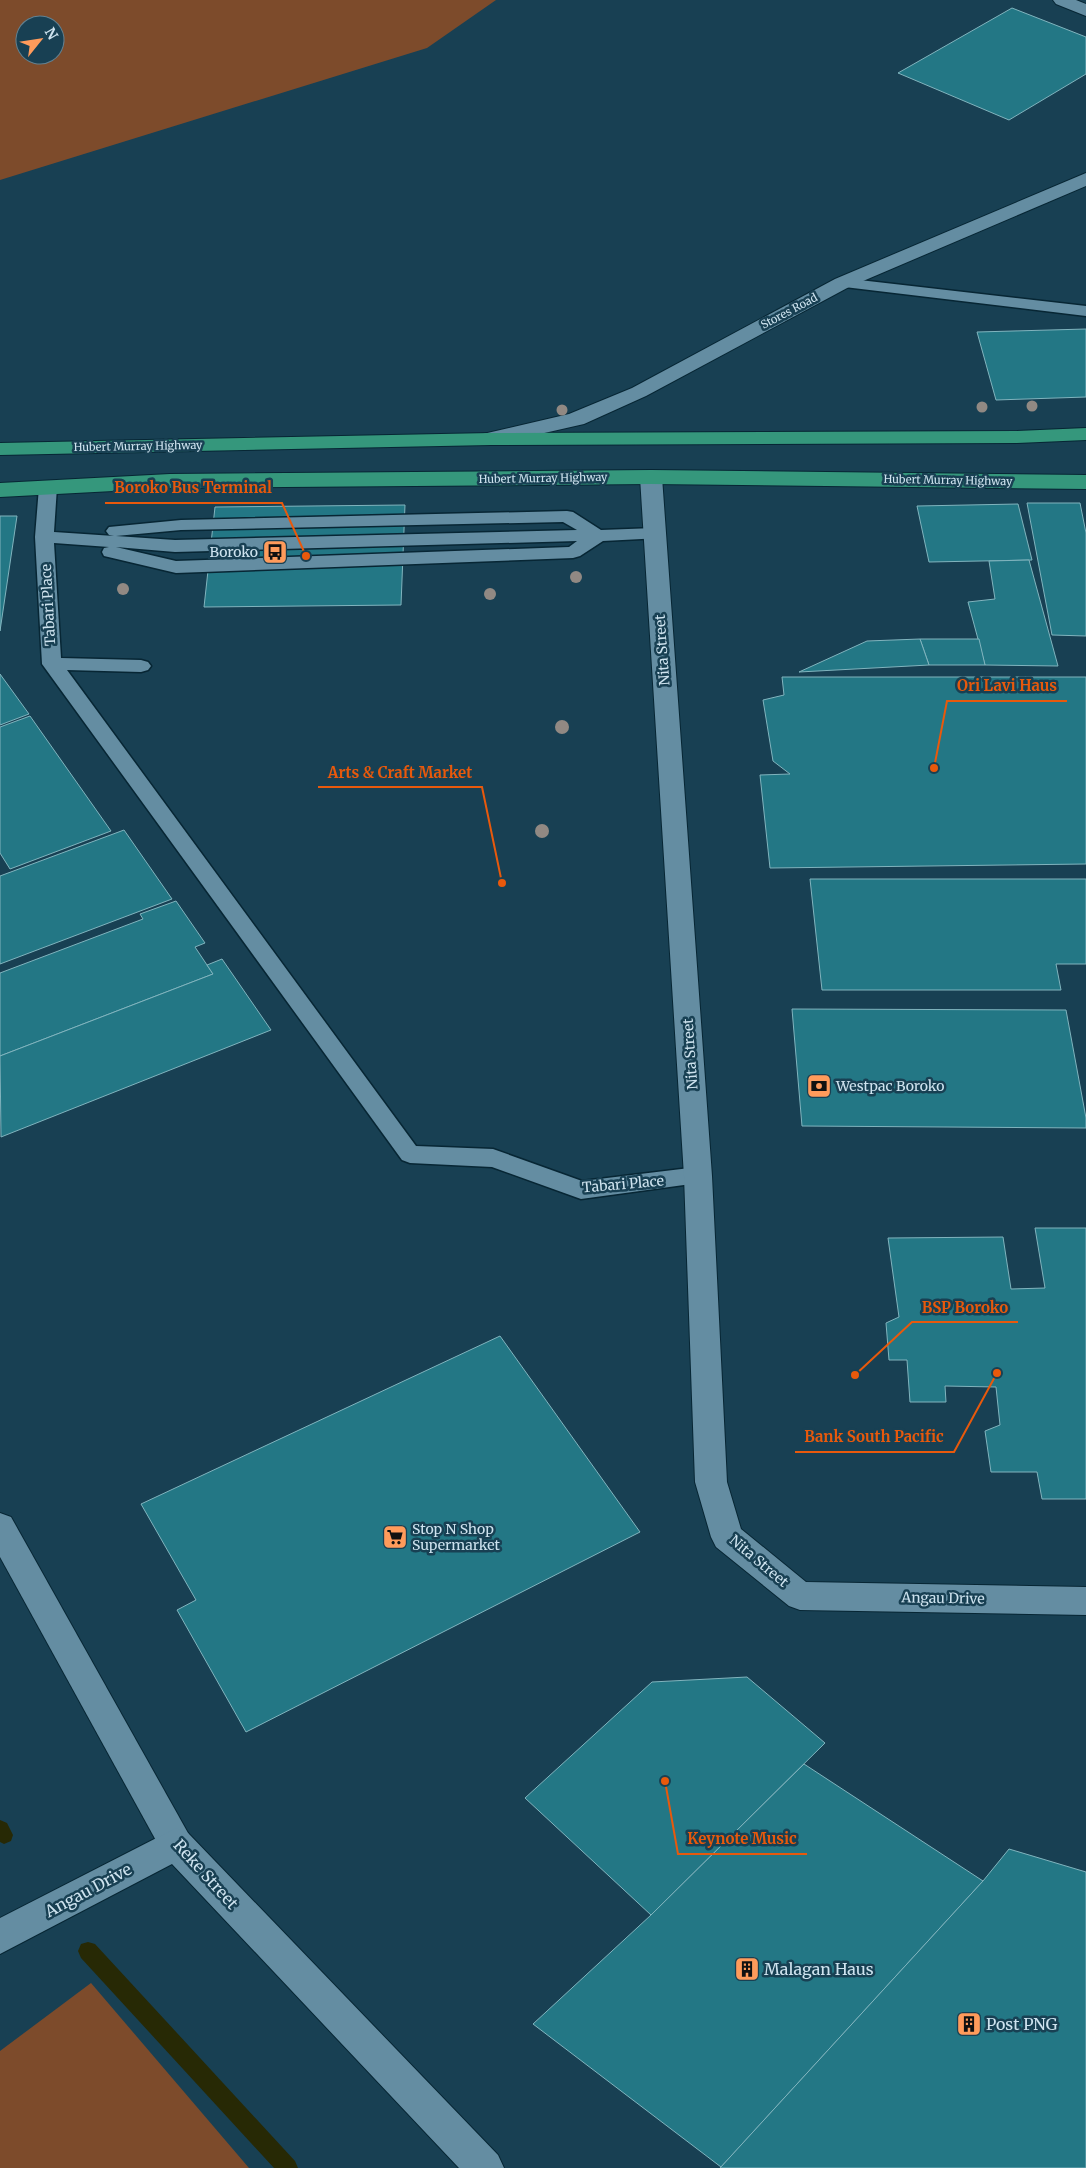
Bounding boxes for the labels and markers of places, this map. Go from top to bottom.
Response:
callout: Boroko Bus Terminal [105,473,282,503]
bus stop icon: Boroko [262,539,288,565]
place label: Boroko [210,543,258,561]
callout: Ori Lavi Haus [947,671,1067,701]
callout: Arts & Craft Market [318,757,482,787]
bank icon: Westpac Boroko [806,1073,832,1099]
place label: Westpac Boroko [835,1077,944,1095]
callout: BSP Boroko [912,1292,1018,1322]
callout: Bank South Pacific [795,1422,954,1452]
place label: Stop N Shop Supermarket [412,1520,501,1554]
supermarket icon: Stop N Shop Supermarket [382,1524,408,1550]
callout: Keynote Music [678,1824,807,1854]
building icon: Malagan Haus [734,1956,760,1982]
place label: Malagan Haus [764,1959,874,1979]
building icon: Post PNG [956,2011,982,2037]
place label: Post PNG [986,2014,1058,2034]

